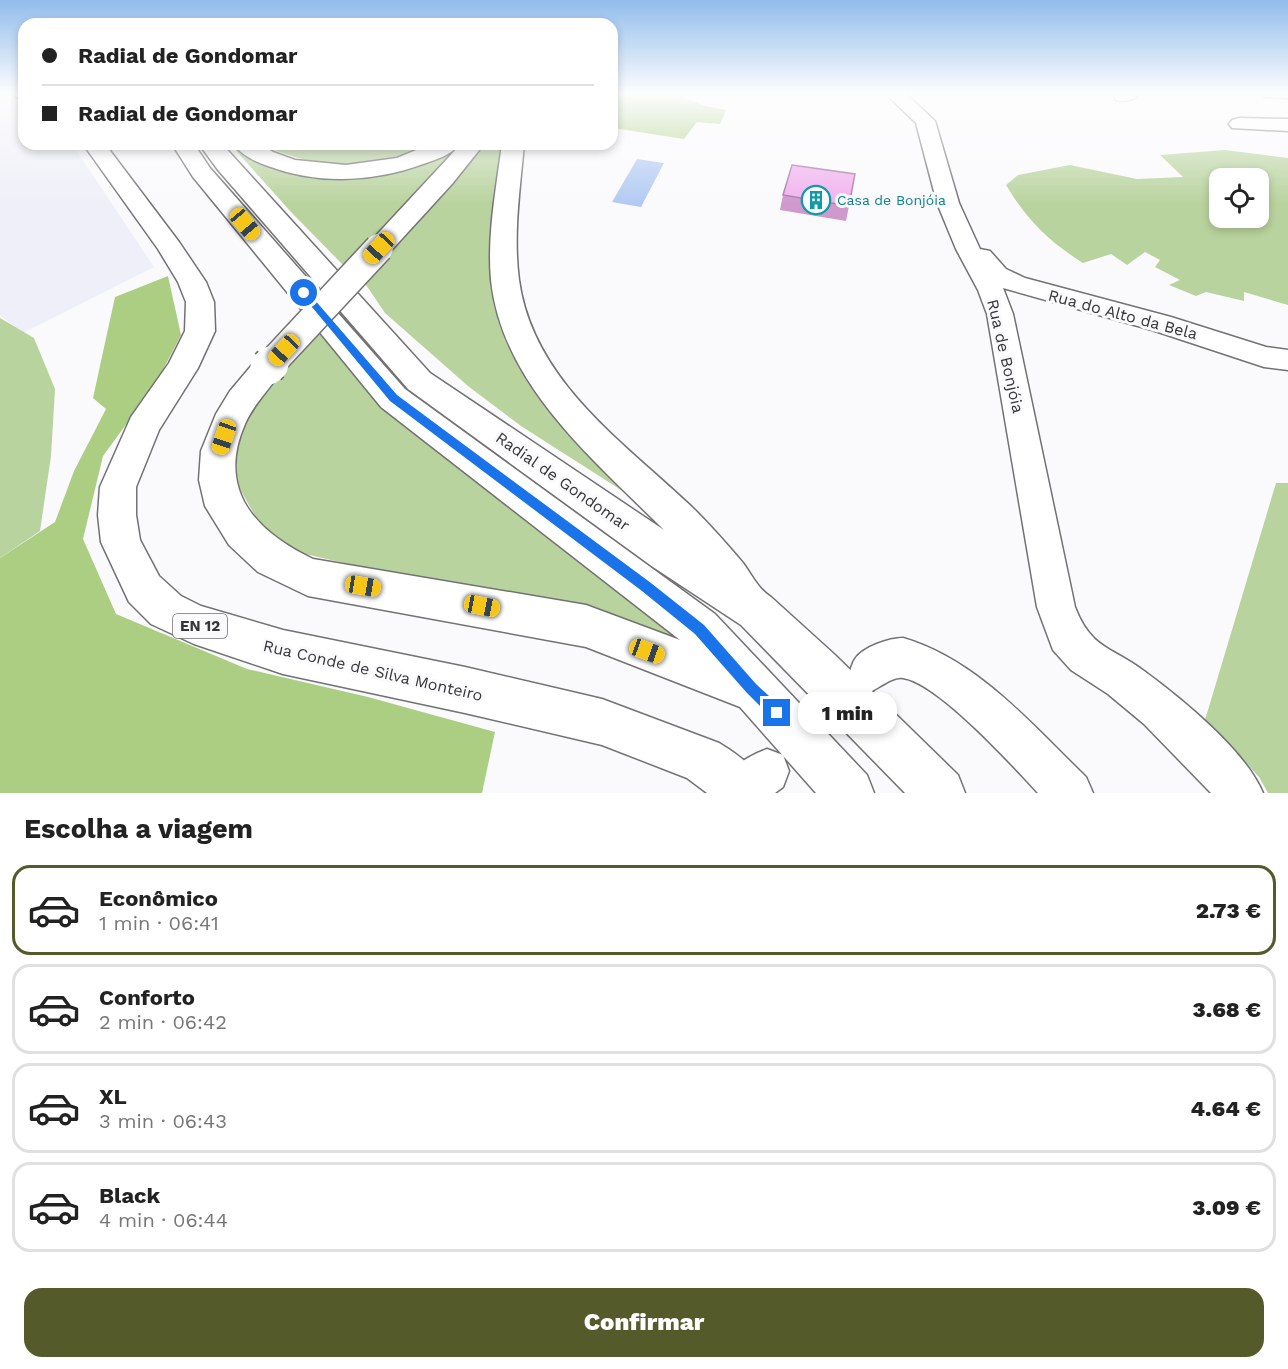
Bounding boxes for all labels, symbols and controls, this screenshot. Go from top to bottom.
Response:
text: Radial de Gondomar [78,43,297,68]
text: Radial de Gondomar [78,101,297,126]
map controls [1209,168,1269,228]
button: locate [1209,168,1269,228]
building icon: Casa de Bonjóia [800,184,832,216]
place label: Casa de Bonjóia [837,192,946,208]
car [227,204,263,244]
car [360,229,398,267]
route start [290,279,317,306]
street label: Rua do Alto da Bela [1046,285,1200,344]
street label: Rua de Bonjóia [983,297,1028,415]
car [265,331,303,369]
car [210,417,238,457]
street label: Radial de Gondomar [492,428,634,535]
car [344,574,382,598]
car [463,594,501,618]
road number: EN 12 [173,614,227,638]
street label: Rua Conde de Silva Monteiro [261,636,484,705]
car [627,636,667,666]
callout: 1 min [798,692,897,734]
route end [763,699,790,726]
text: 1 min [822,701,873,725]
text: Escolha a viagem [24,813,253,845]
icon: car [27,883,81,937]
text: Econômico [99,886,218,911]
text: 2.73 € [1196,898,1261,923]
text: 1 min · 06:41 [99,911,219,935]
icon: car [27,982,81,1036]
text: Conforto [99,985,195,1010]
text: 3.68 € [1193,997,1261,1022]
text: 2 min · 06:42 [99,1010,227,1034]
icon: car [27,1081,81,1135]
text: XL [99,1084,127,1109]
text: 4.64 € [1191,1096,1261,1121]
text: 3 min · 06:43 [99,1109,227,1133]
icon: car [27,1180,81,1234]
text: Black [99,1183,160,1208]
text: 3.09 € [1192,1195,1261,1220]
text: 4 min · 06:44 [99,1208,228,1232]
button: Confirmar [24,1288,1264,1357]

